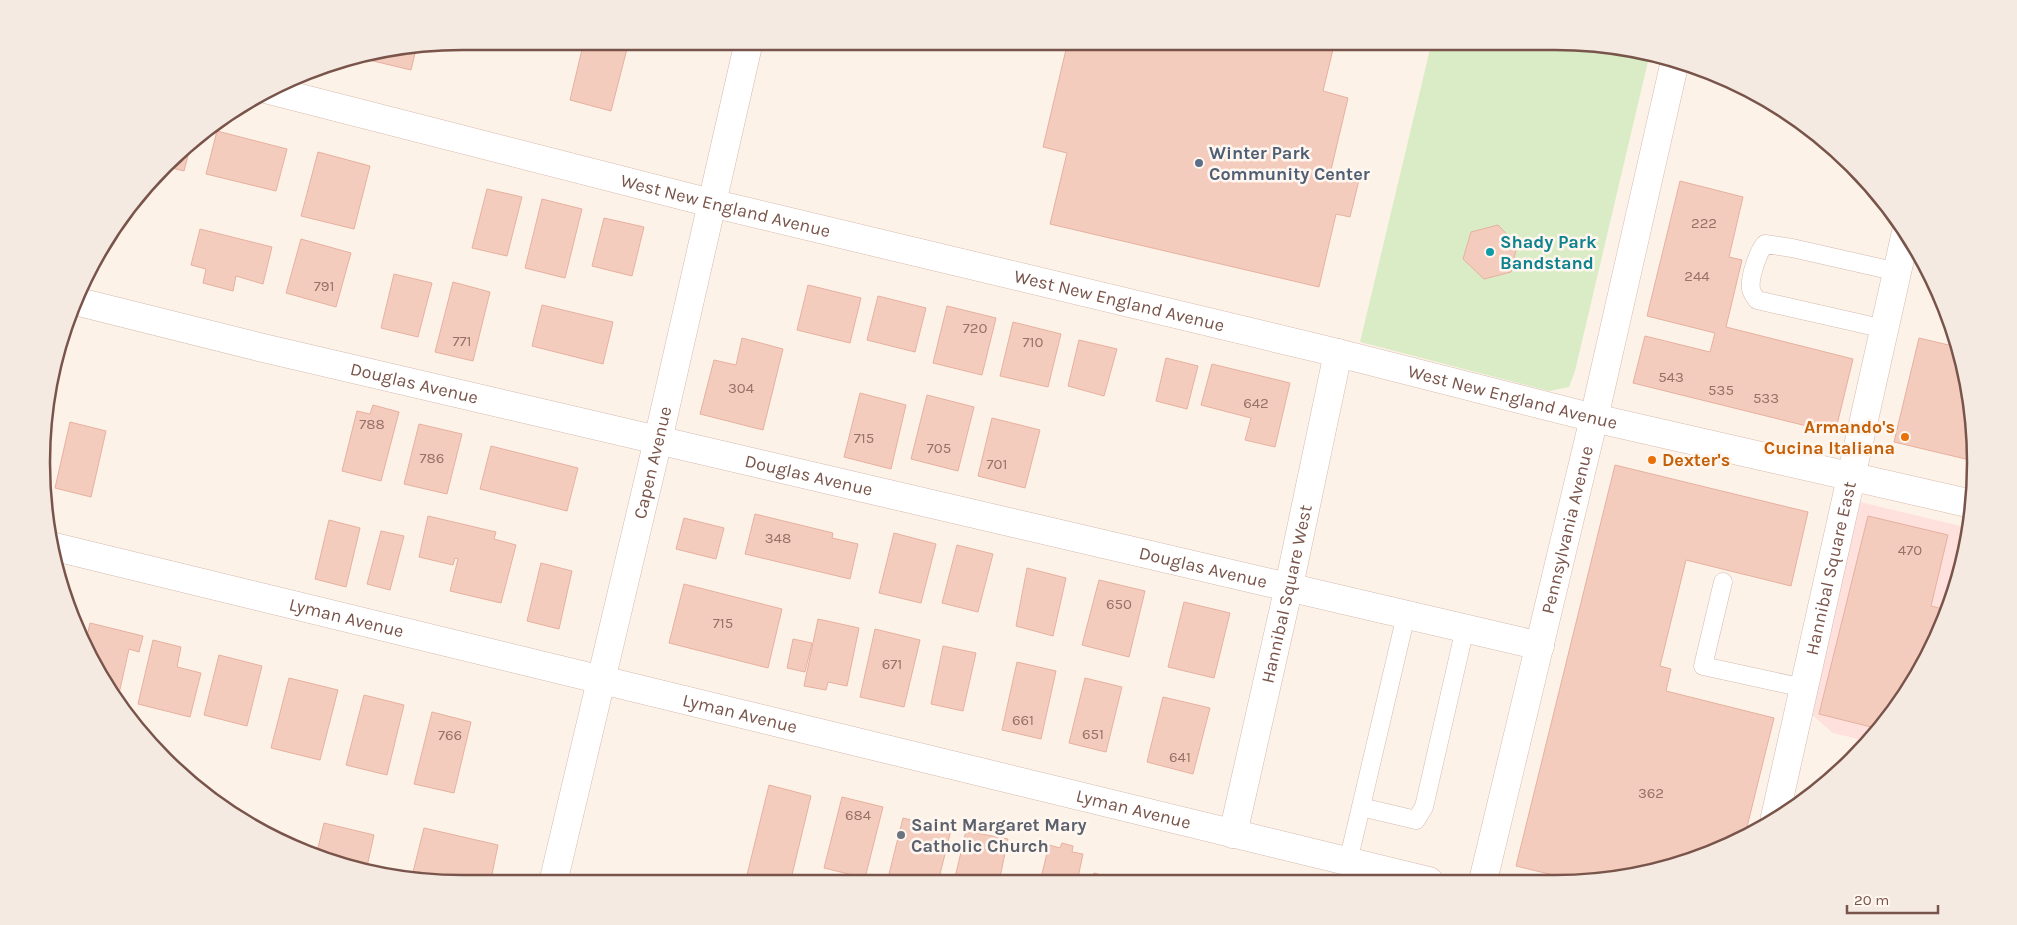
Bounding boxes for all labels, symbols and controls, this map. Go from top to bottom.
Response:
place label: Winter Park Community Center [1209,142,1370,185]
marker: Winter Park Community Center [1193,157,1205,169]
street label: West New England Avenue [618,169,833,242]
house number: 222 [1691,214,1717,232]
place label: Shady Park Bandstand [1500,231,1597,274]
marker: Shady Park Bandstand [1484,246,1496,258]
street label: West New England Avenue [1012,265,1227,336]
house number: 244 [1684,267,1710,285]
house number: 791 [314,277,334,295]
house number: 720 [963,319,987,337]
house number: 771 [452,332,472,350]
house number: 710 [1023,333,1044,351]
street label: Douglas Avenue [348,358,480,409]
street label: West New England Avenue [1405,360,1620,434]
house number: 543 [1658,368,1684,386]
house number: 304 [728,379,755,397]
house number: 535 [1708,381,1734,399]
house number: 533 [1753,389,1779,407]
house number: 642 [1243,394,1269,412]
street label: Capen Avenue [629,404,676,521]
house number: 788 [359,415,385,433]
place label: Armando's Cucina Italiana [1764,416,1895,459]
house number: 715 [854,429,874,447]
marker: Armando's Cucina Italiana [1899,431,1911,443]
house number: 705 [927,439,951,457]
street label: Pennsylvania Avenue [1536,444,1598,616]
house number: 786 [420,449,444,467]
place label: Dexter's [1662,449,1730,471]
street label: Douglas Avenue [742,450,875,501]
marker: Dexter's [1646,454,1658,466]
house number: 701 [987,455,1007,473]
street label: Hannibal Square East [1801,479,1861,657]
street label: Hannibal Square West [1256,502,1317,685]
house number: 348 [765,529,791,547]
house number: 470 [1898,541,1922,559]
street label: Douglas Avenue [1137,542,1269,593]
street label: Lyman Avenue [287,593,406,642]
house number: 650 [1106,595,1132,613]
house number: 715 [713,614,733,632]
house number: 671 [882,655,902,673]
street label: Lyman Avenue [680,689,800,738]
house number: 661 [1012,711,1034,729]
house number: 651 [1082,725,1104,743]
house number: 766 [438,726,462,744]
house number: 641 [1169,748,1191,766]
house number: 362 [1638,784,1664,802]
street label: Lyman Avenue [1074,785,1193,834]
house number: 684 [845,806,872,824]
place label: Saint Margaret Mary Catholic Church [911,814,1087,857]
marker: Saint Margaret Mary Catholic Church [895,829,907,841]
scale bar [1847,882,1938,914]
text: 20 m [1854,891,1889,909]

